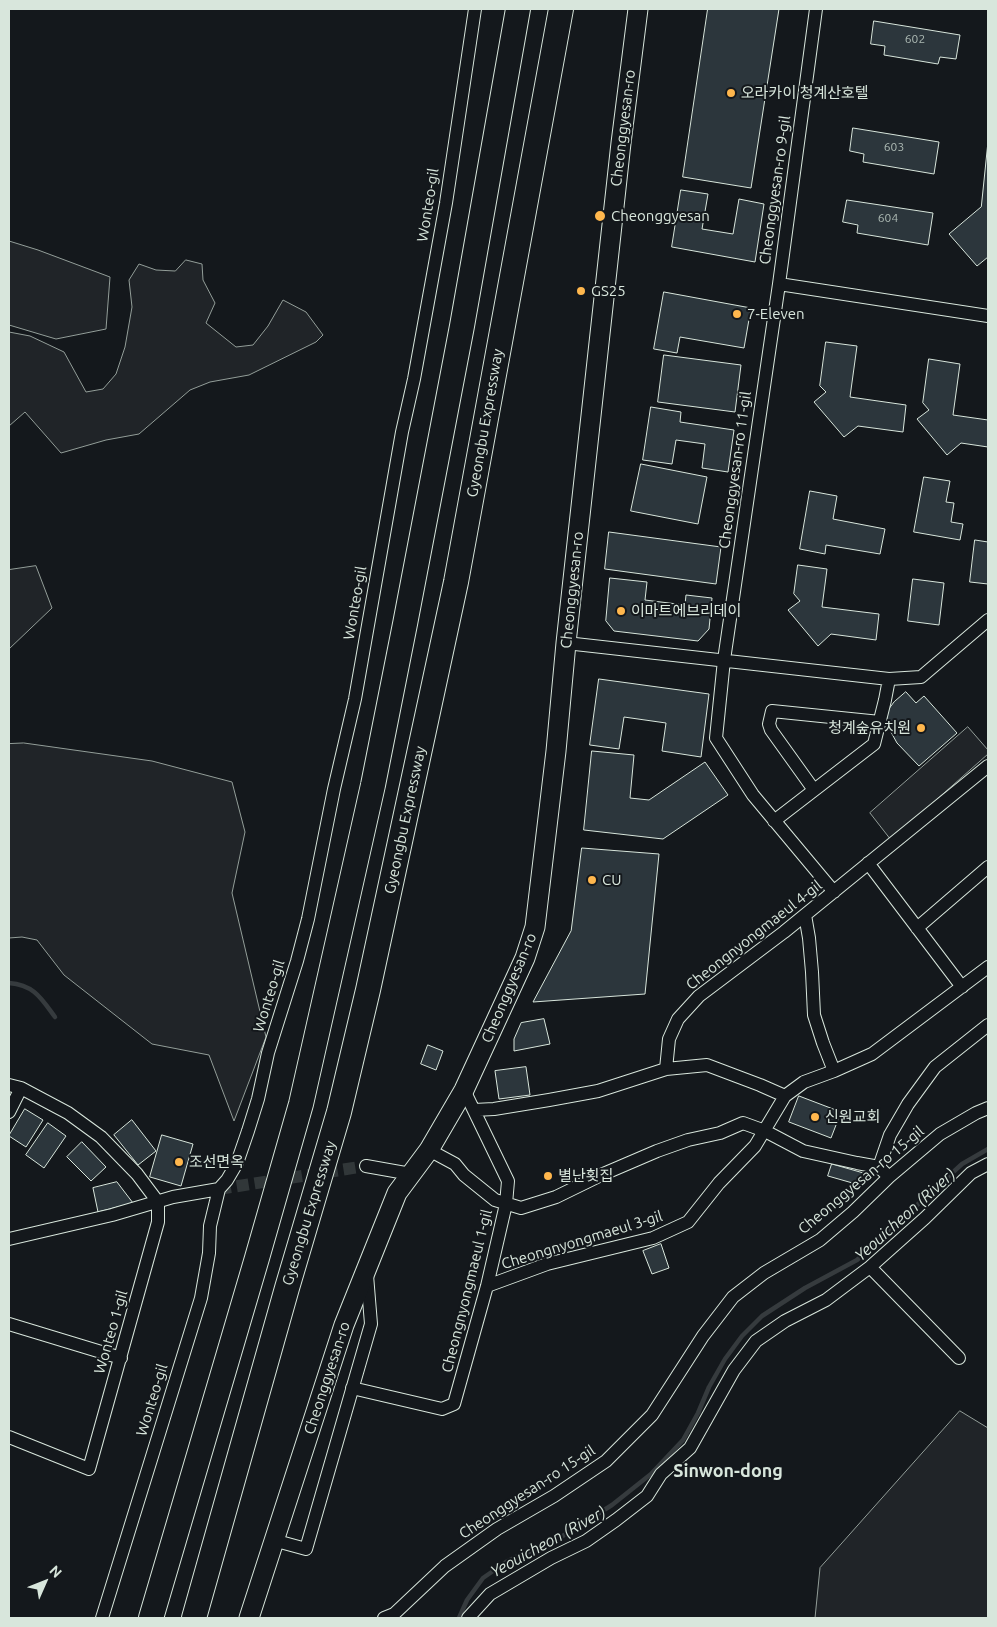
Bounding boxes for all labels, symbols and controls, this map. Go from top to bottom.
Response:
house number: 602 [905,32,925,46]
street label: Cheonggyesan-ro [607,69,639,187]
place label: 오라카이 청계산호텔 [741,84,869,102]
marker: 오라카이 청계산호텔 [725,87,737,99]
street label: Cheonggyesan-ro 9-gil [756,114,794,266]
house number: 603 [884,140,904,154]
street label: Wonteo-gil [413,167,443,243]
place label: Cheonggyesan [611,207,710,225]
marker: Cheonggyesan [593,209,607,223]
house number: 604 [878,211,898,225]
place label: GS25 [591,282,626,300]
marker: GS25 [575,285,587,297]
place label: 7-Eleven [747,305,805,323]
marker: 7-Eleven [731,308,743,320]
street label: Gyeongbu Expressway [463,347,507,499]
street label: Cheonggyesan-ro 11-gil [715,390,755,550]
street label: Cheonggyesan-ro [557,531,587,649]
street label: Wonteo-gil [340,565,370,641]
place label: 이마트에브리데이 [631,602,741,620]
marker: 이마트에브리데이 [615,605,627,617]
place label: 청계숲유치원 [828,719,911,737]
marker: 청계숲유치원 [915,722,927,734]
street label: Gyeongbu Expressway [381,745,429,895]
place label: CU [602,871,621,889]
marker: CU [586,874,598,886]
street label: Cheongnyongmaeul 4-gil [682,876,826,994]
street label: Cheonggyesan-ro [478,930,540,1046]
street label: Wonteo-gil [250,958,288,1034]
place label: 신원교회 [825,1108,880,1126]
marker: 신원교회 [809,1111,821,1123]
street label: Cheonggyesan-ro 15-gil [794,1122,928,1238]
street label: Gyeongbu Expressway [278,1138,340,1288]
place label: 조선면옥 [189,1153,244,1171]
marker: 조선면옥 [173,1156,185,1168]
water label: Yeouicheon (River) [851,1165,959,1265]
place label: 별난횟집 [558,1167,613,1185]
marker: 별난횟집 [542,1170,554,1182]
street label: Cheongnyongmaeul 3-gil [499,1207,665,1273]
street label: Cheongnyongmaeul 1-gil [438,1208,496,1374]
street label: Wonteo 1-gil [90,1288,132,1376]
street label: Cheonggyesan-ro [300,1319,354,1437]
street label: Wonteo-gil [133,1362,171,1438]
street label: Cheonggyesan-ro 15-gil [456,1441,598,1543]
district label: Sinwon-dong [673,1460,783,1482]
water label: Yeouicheon (River) [487,1502,609,1582]
north arrow [20,1557,70,1607]
text: N [46,1562,65,1581]

